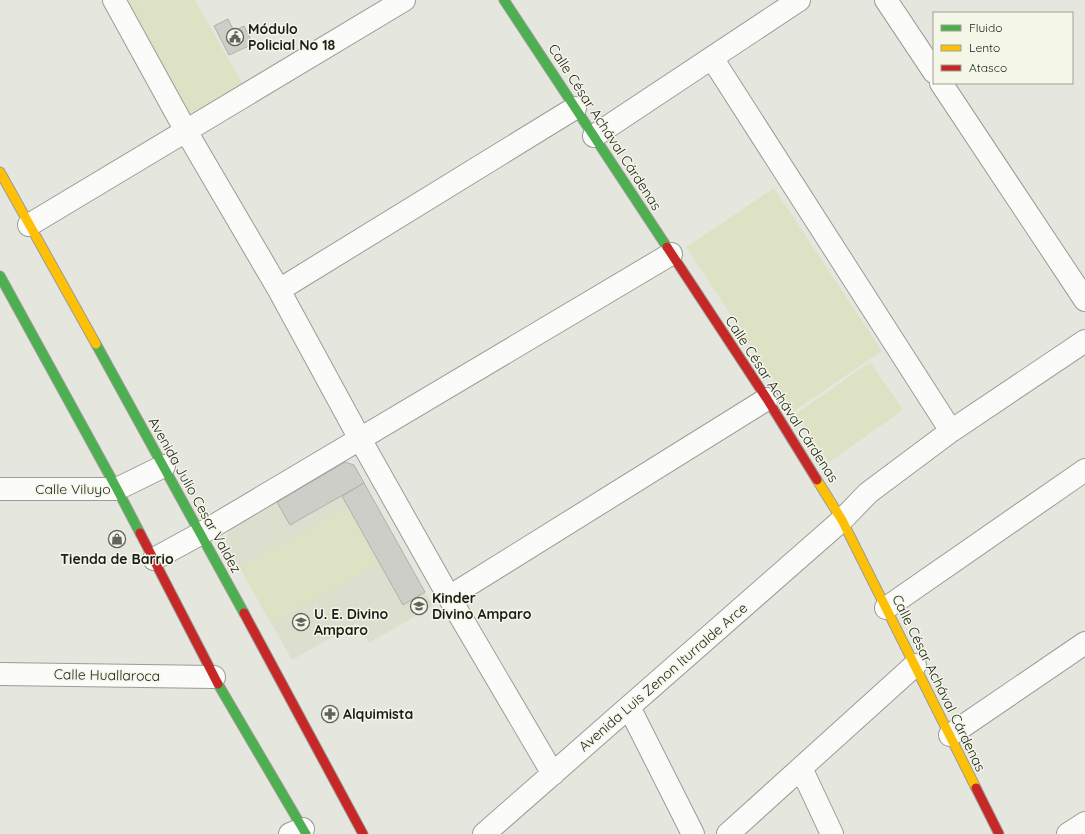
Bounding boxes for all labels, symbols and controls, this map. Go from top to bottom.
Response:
legend [933,12,1073,84]
place label: Módulo Policial No 18 [248,20,336,54]
text: Fluido [969,20,1002,35]
public building icon: Módulo Policial No 18 [225,27,245,47]
street label: Calle César Achával Cárdenas [544,40,666,214]
text: Lento [969,40,1000,55]
text: Atasco [969,60,1007,75]
street label: Calle César Achával Cárdenas [721,312,843,486]
street label: Avenida Julio Cesar Valdez [145,414,246,576]
street label: Calle Viluyo [35,480,111,498]
shop icon: Tienda de Barrio [107,529,127,549]
place label: Tienda de Barrio [60,550,174,568]
place label: Kinder Divino Amparo [432,589,532,623]
street label: Calle César Achával Cárdenas [888,592,990,774]
school or university icon: Kinder Divino Amparo [409,596,429,616]
street label: Avenida Luis Zenon Iturralde Arce [575,599,751,755]
place label: U. E. Divino Amparo [314,605,389,639]
school or university icon: U. E. Divino Amparo [291,612,311,632]
street label: Calle Huallaroca [54,665,160,685]
pharmacy icon: Alquimista [320,704,340,724]
place label: Alquimista [343,705,413,723]

